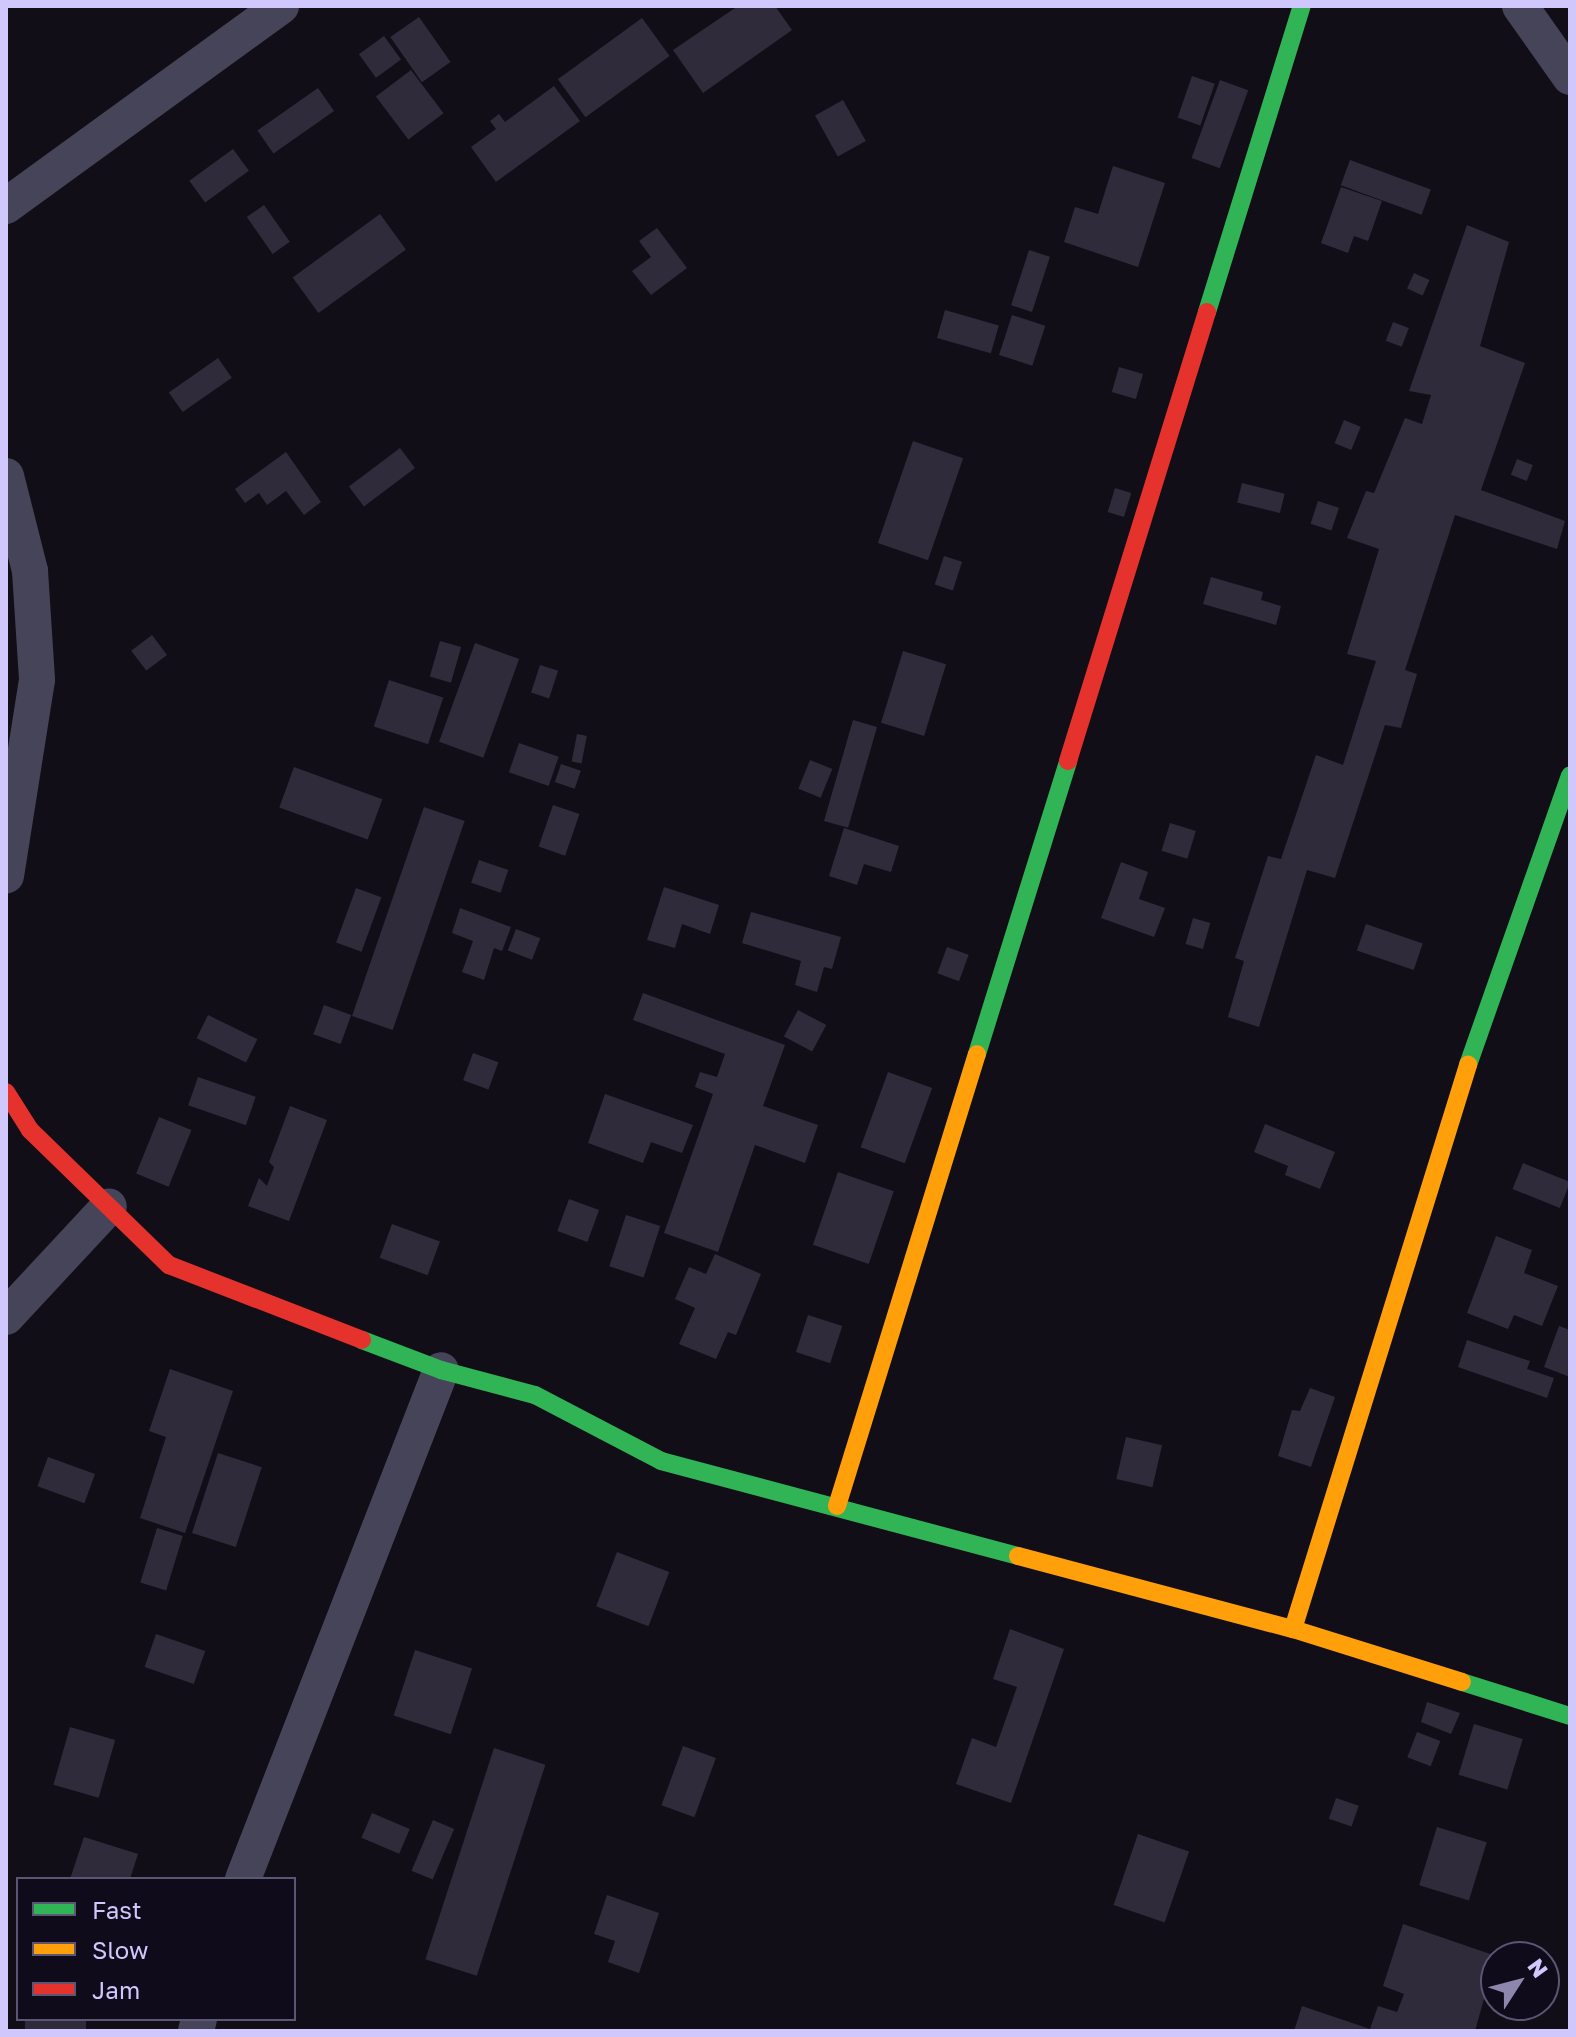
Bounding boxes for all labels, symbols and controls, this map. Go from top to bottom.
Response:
legend [16,1877,296,2021]
text: Fast [92,1895,142,1924]
text: Slow [92,1935,148,1964]
north arrow [1480,1941,1560,2021]
text: N [1522,1953,1554,1982]
text: Jam [92,1975,140,2004]

